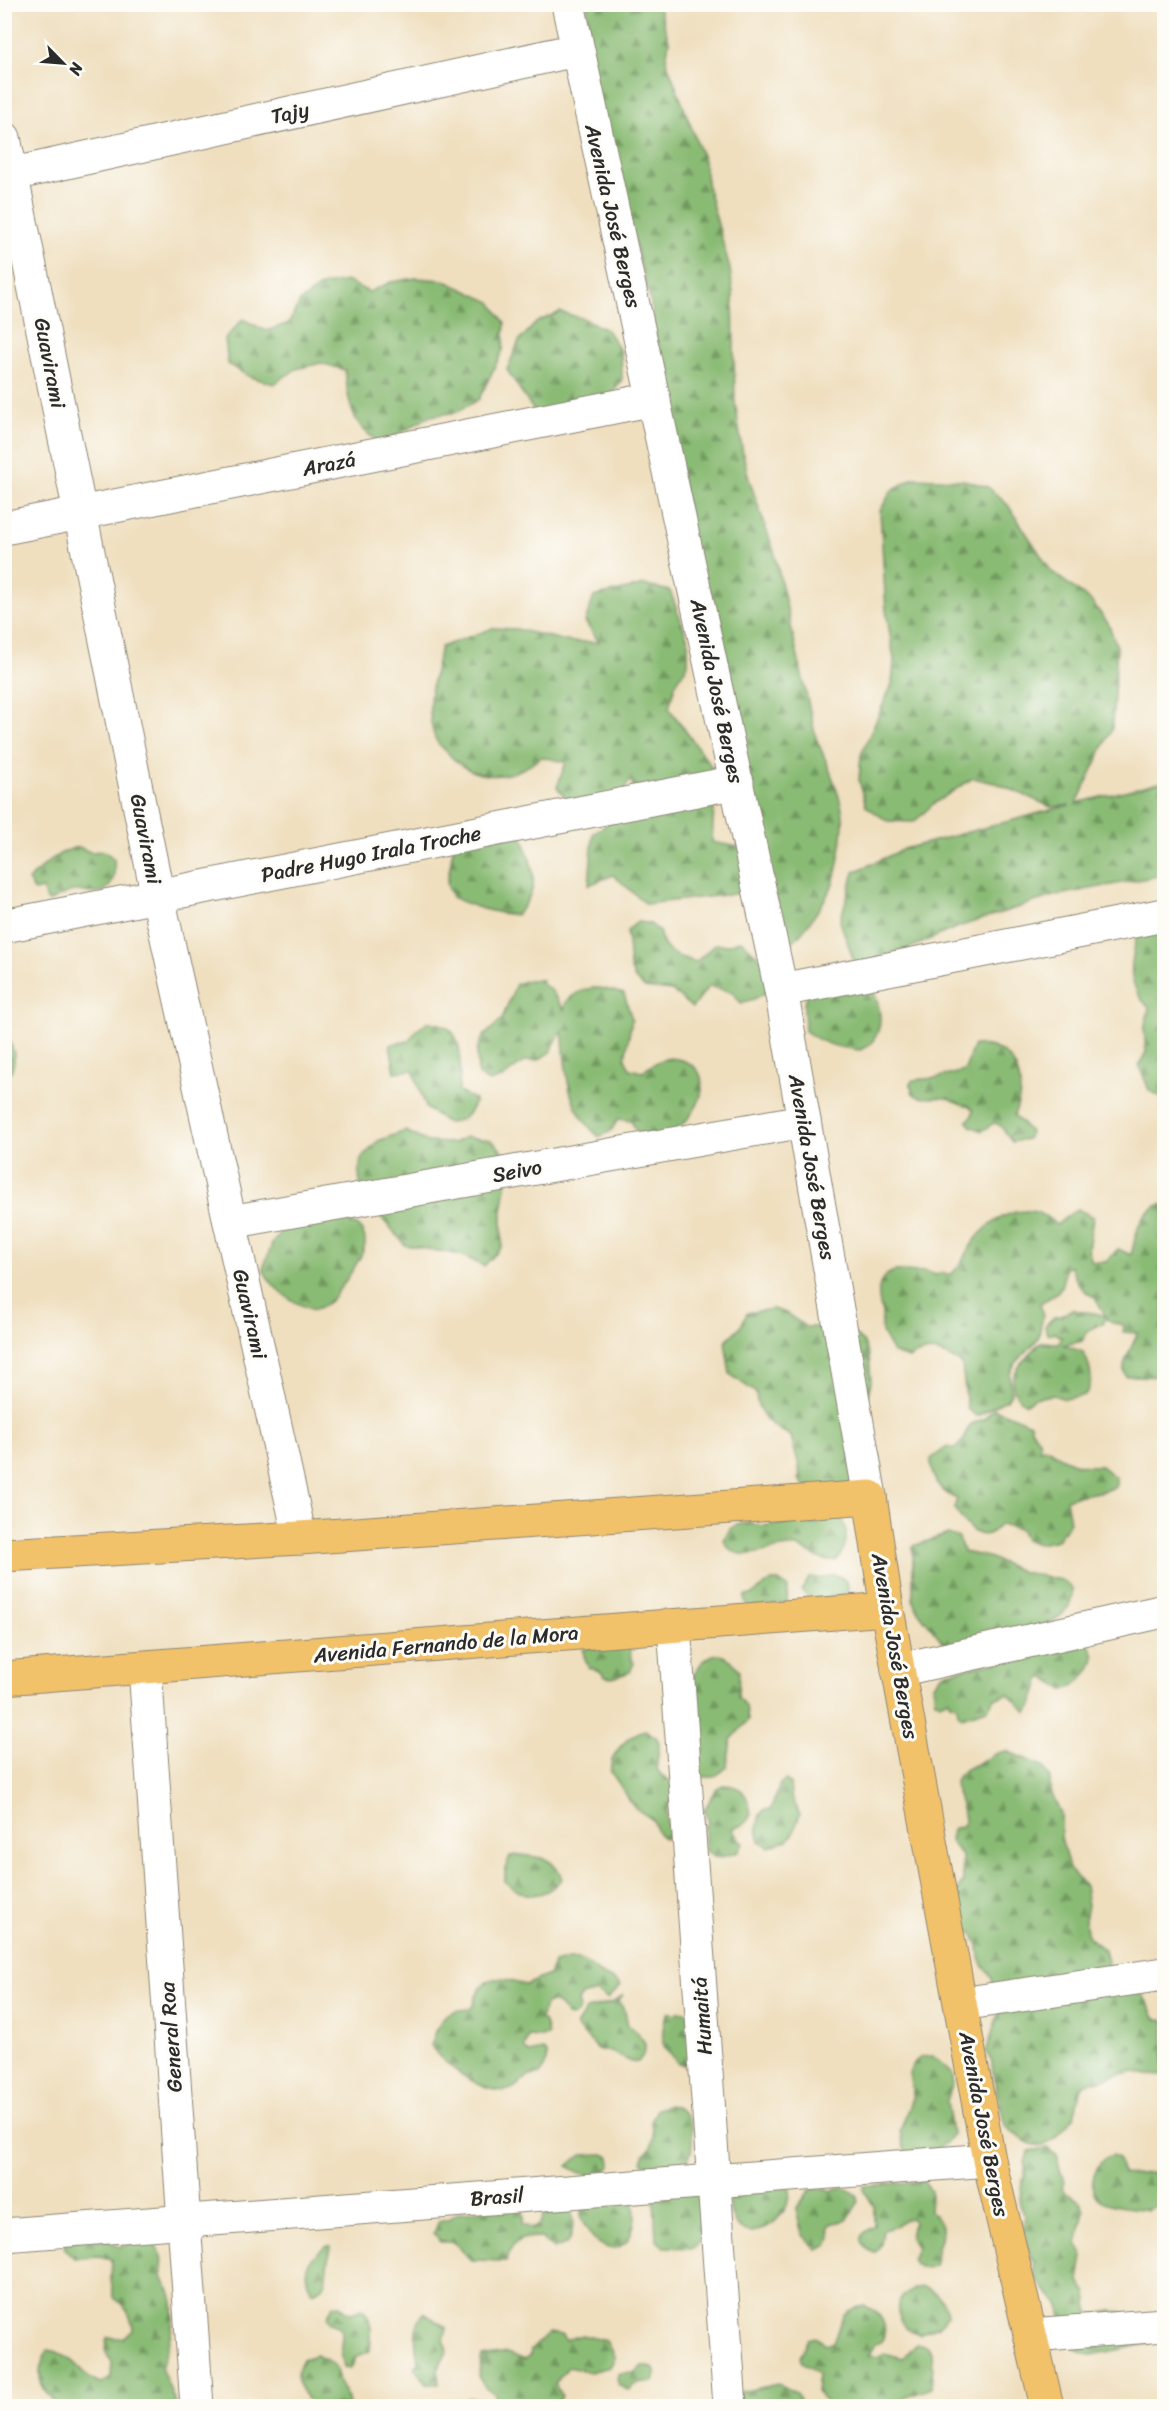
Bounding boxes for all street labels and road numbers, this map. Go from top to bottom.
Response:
street label: Tajy [267,90,313,136]
street label: Avenida José Berges [573,119,653,312]
street label: Guavirami [23,314,78,413]
street label: Arazá [298,440,359,488]
street label: Avenida José Berges [679,594,755,787]
street label: Guavirami [119,790,174,889]
street label: Padre Hugo Irala Troche [258,814,485,894]
street label: Avenida José Berges [777,1070,847,1263]
street label: Seivo [489,1148,545,1194]
street label: Guavirami [221,1265,279,1364]
street label: Avenida José Berges [860,1549,930,1742]
street label: Avenida Fernando de la Mora [311,1613,580,1675]
street label: Humaitá [680,1975,724,2056]
street label: General Roa [148,1980,194,2093]
street label: Avenida José Berges [947,2027,1021,2220]
street label: Brasil [469,2176,526,2218]

